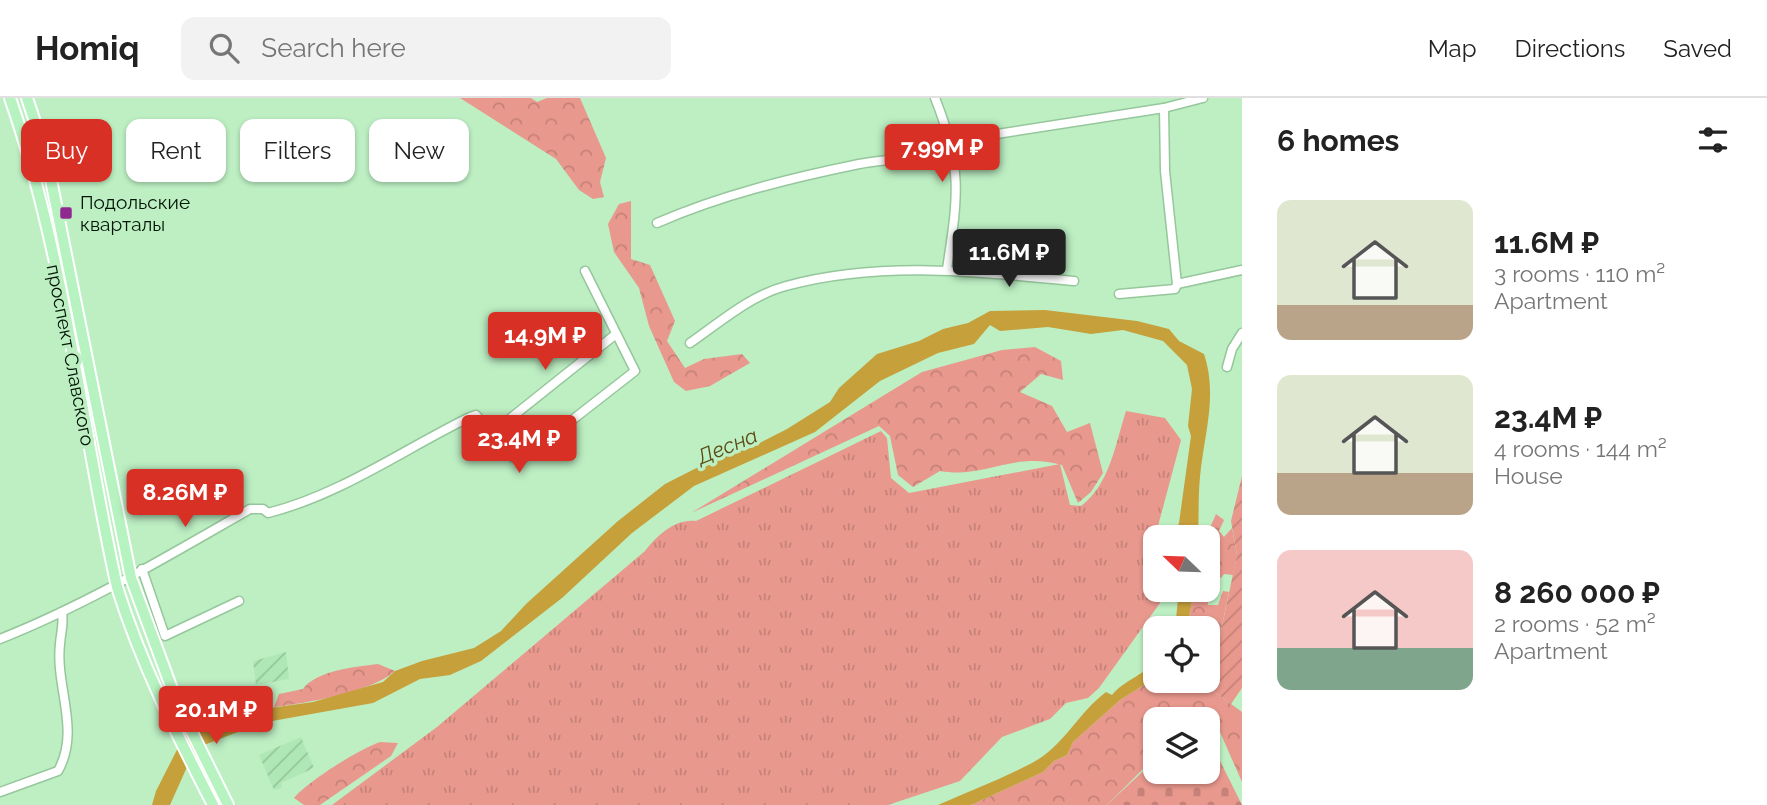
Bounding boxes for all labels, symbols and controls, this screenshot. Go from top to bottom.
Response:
search box [181,17,671,80]
text: Homiq [35,29,139,68]
icon: search [205,29,243,67]
text: Search here [261,33,406,63]
text: Map [1428,34,1477,63]
text: Directions [1515,34,1625,63]
text: Saved [1663,34,1732,63]
chip: Buy [21,119,112,182]
chip: Rent [126,119,226,182]
chip: Filters [240,119,355,182]
chip: New [369,119,469,182]
icon: filters [1694,121,1732,159]
text: 6 homes [1277,123,1399,158]
pin: 7.99M ₽ [877,125,1007,184]
text: 7.99M ₽ [901,133,983,160]
place label: Подольские кварталы [80,191,190,235]
marker: Подольские кварталы [58,205,74,221]
text: 11.6M ₽ [1494,225,1599,260]
icon: home [1333,228,1417,312]
pin: 11.6M ₽ [944,230,1074,289]
text: 11.6M ₽ [969,238,1049,265]
text: 3 rooms · 110 m² [1494,260,1665,287]
street label: проспект Славского [43,262,99,448]
text: Apartment [1494,287,1608,314]
pin: 14.9M ₽ [480,313,610,372]
text: 14.9M ₽ [504,321,586,348]
text: 23.4M ₽ [1494,400,1602,435]
icon: home [1333,403,1417,487]
pin: 23.4M ₽ [454,416,584,475]
water label: Десна [692,423,761,470]
text: 23.4M ₽ [478,424,560,451]
text: 4 rooms · 144 m² [1494,435,1667,462]
text: House [1494,462,1563,489]
pin: 8.26M ₽ [120,470,250,529]
text: 8.26M ₽ [143,478,227,505]
north arrow [1143,525,1220,602]
map controls [1143,525,1220,784]
text: 8 260 000 ₽ [1494,575,1660,610]
icon: home [1333,578,1417,662]
text: 2 rooms · 52 m² [1494,610,1656,637]
button: locate [1143,616,1220,693]
text: Apartment [1494,637,1608,664]
pin: 20.1M ₽ [151,686,281,746]
text: 20.1M ₽ [175,695,257,722]
button: layers [1143,707,1220,784]

